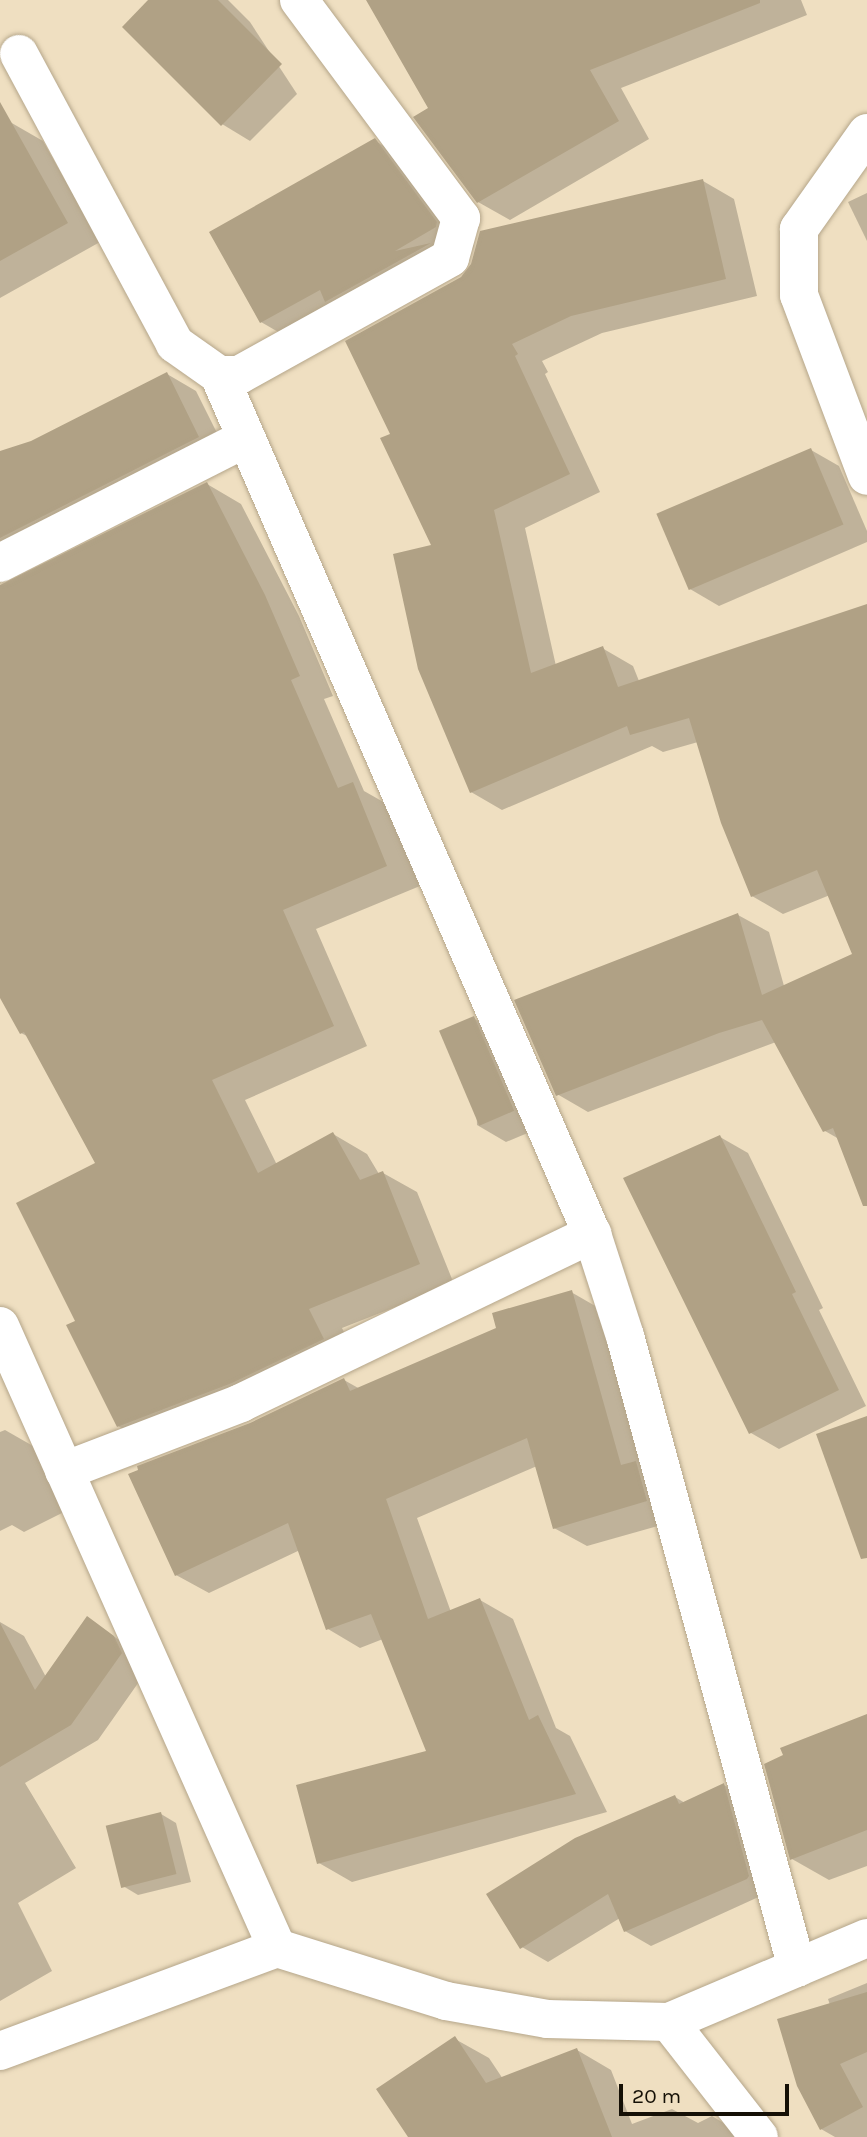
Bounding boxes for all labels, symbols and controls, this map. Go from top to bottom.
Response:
scale bar [622,2070,792,2114]
text: 20 m [632,2084,681,2108]

